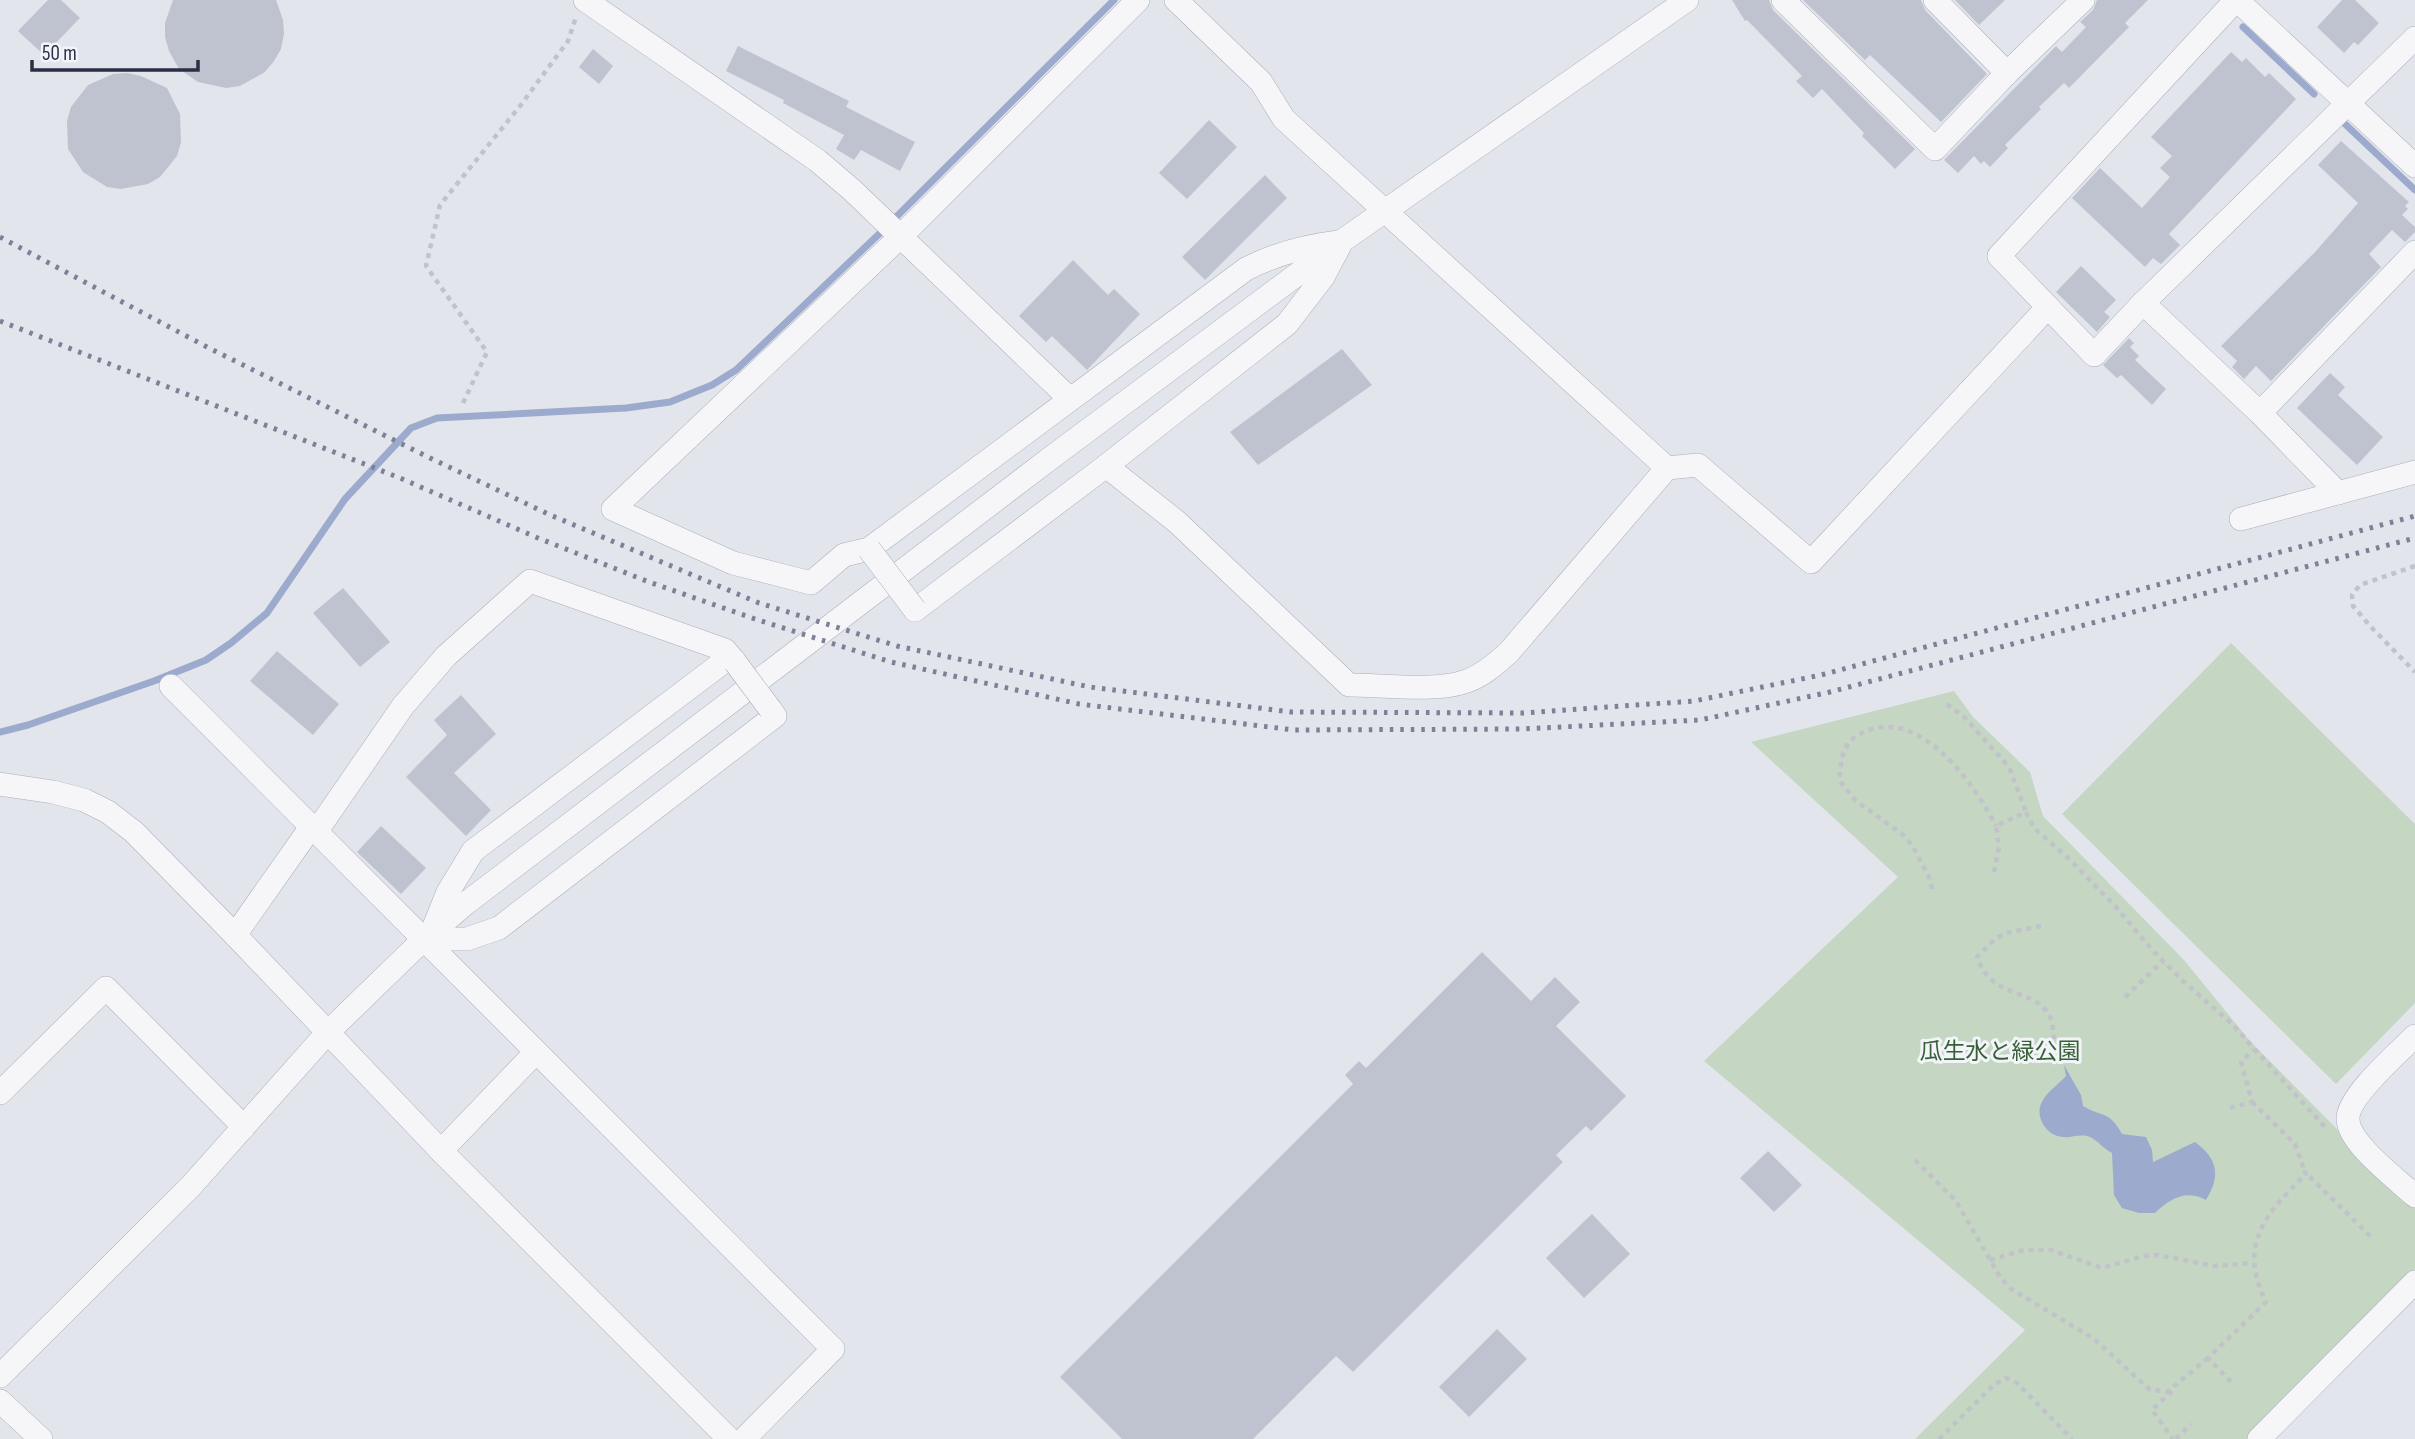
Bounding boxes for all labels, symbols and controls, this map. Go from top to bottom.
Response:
scale bar [32,28,198,72]
text: 50 m [42,41,77,66]
park label: 瓜生水と緑公園 [1920,1038,2081,1066]

